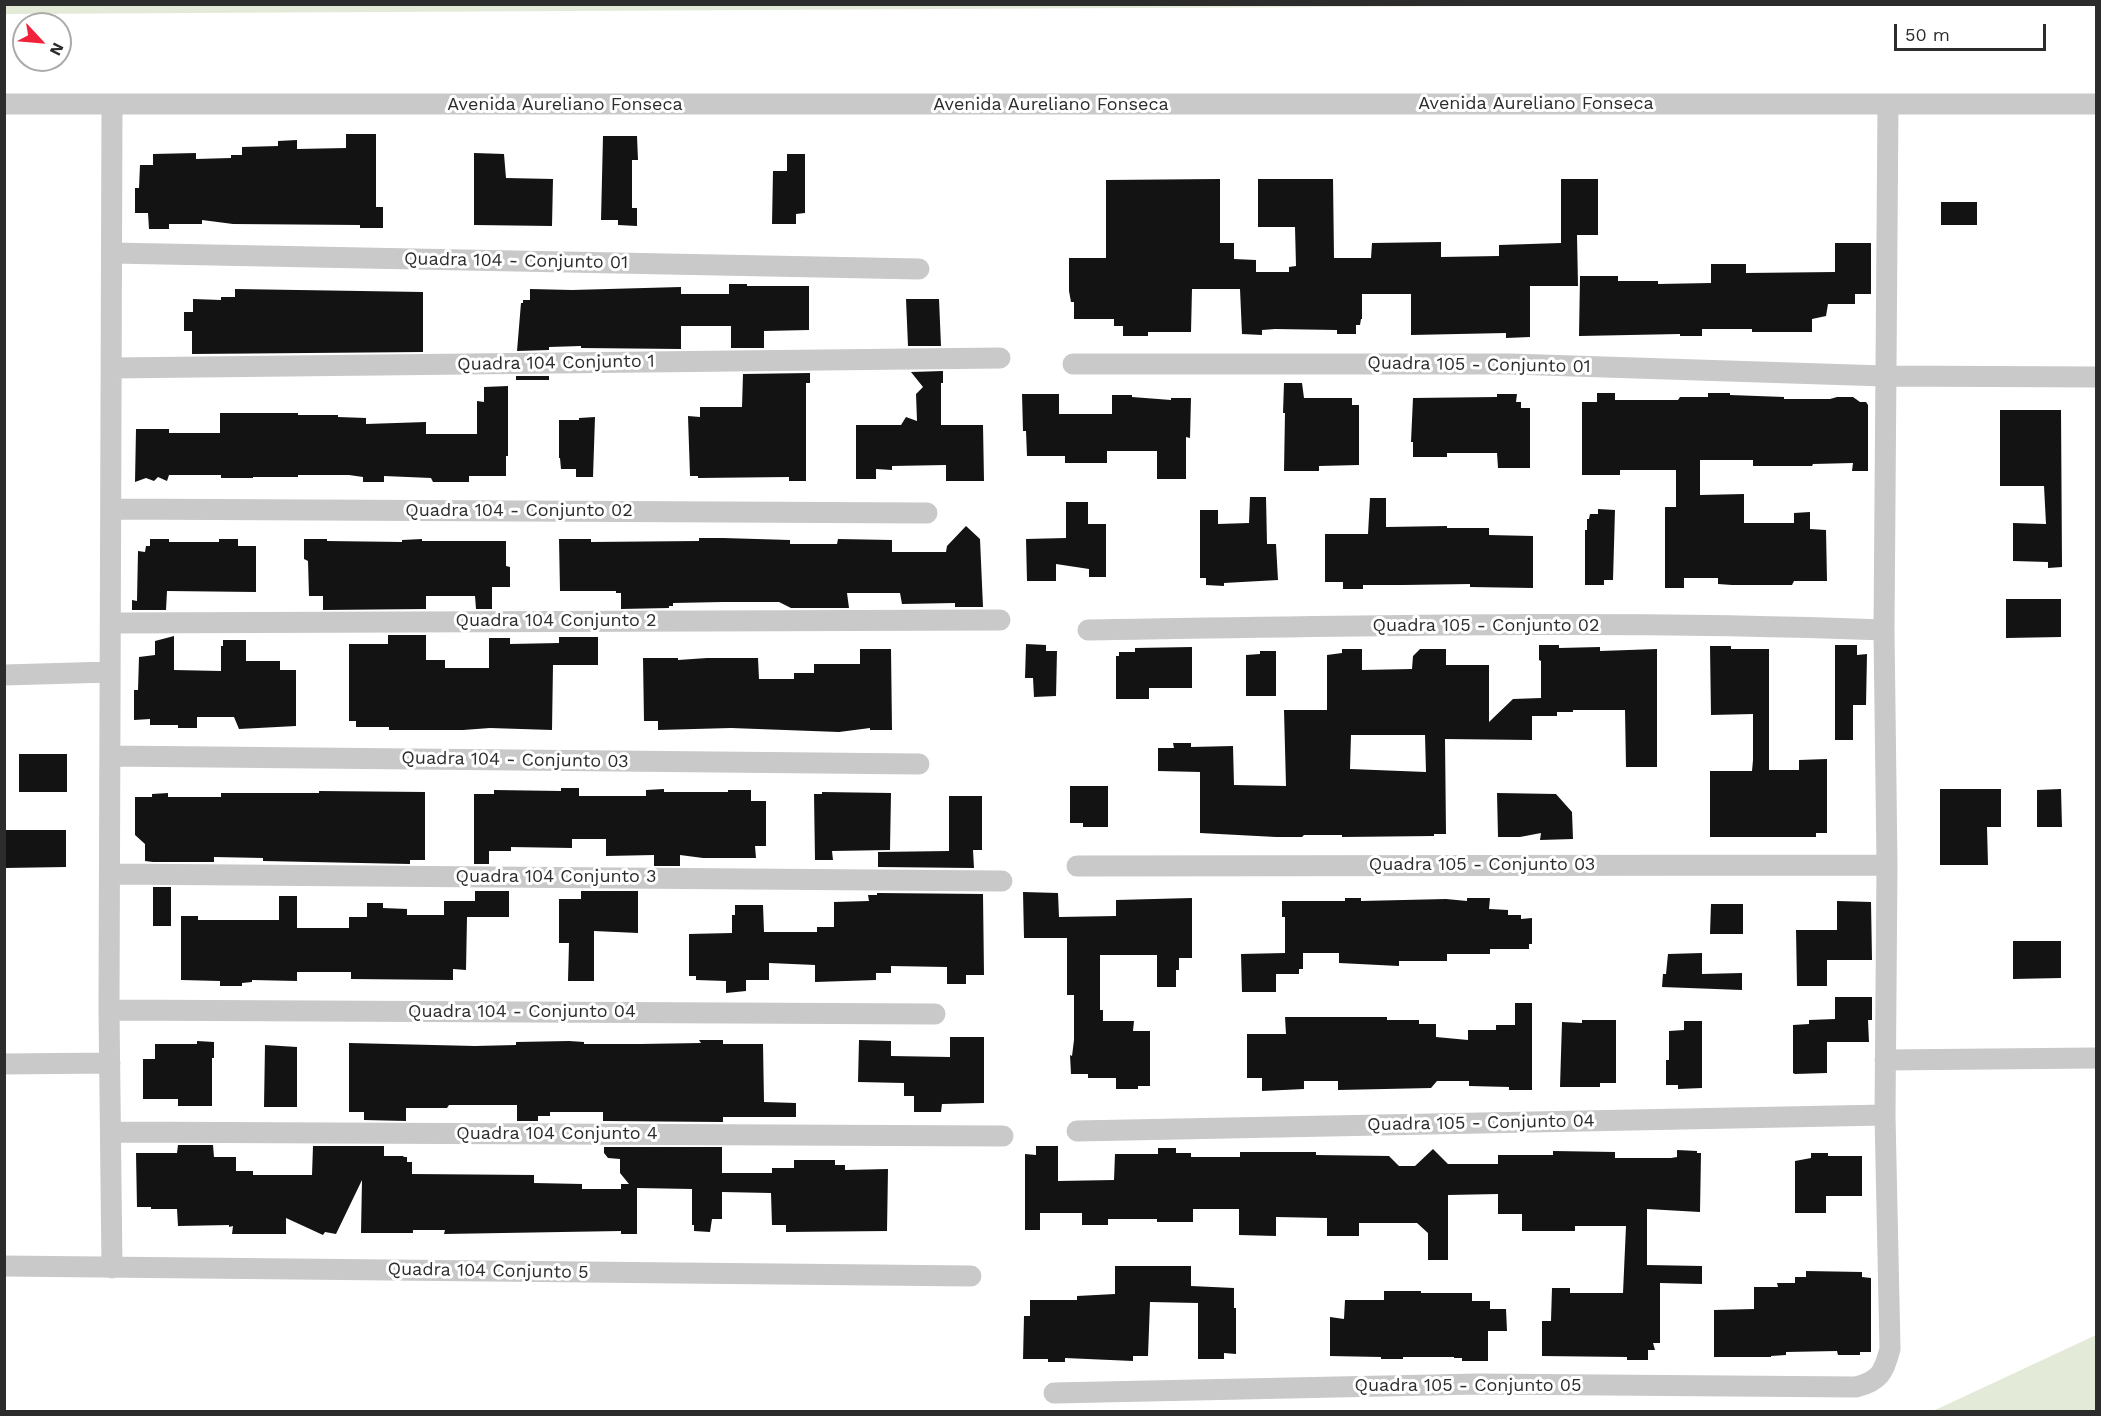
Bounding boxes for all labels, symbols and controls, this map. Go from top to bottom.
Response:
north arrow [12,12,72,72]
scale bar [1897,12,2048,50]
text: 50 m [1905,24,1950,45]
text: N [46,40,68,59]
street label: Avenida Aureliano Fonseca [1418,93,1654,115]
street label: Avenida Aureliano Fonseca [447,94,683,116]
street label: Avenida Aureliano Fonseca [933,94,1169,116]
street label: Quadra 104 - Conjunto 01 [404,248,628,274]
street label: Quadra 104 Conjunto 1 [457,350,655,376]
street label: Quadra 105 - Conjunto 01 [1367,352,1591,378]
street label: Quadra 104 - Conjunto 02 [405,500,633,522]
street label: Quadra 104 Conjunto 2 [456,610,656,632]
street label: Quadra 105 - Conjunto 02 [1373,615,1599,637]
street label: Quadra 104 - Conjunto 03 [401,747,629,773]
street label: Quadra 105 - Conjunto 03 [1369,854,1595,876]
street label: Quadra 104 Conjunto 3 [456,866,656,888]
street label: Quadra 104 - Conjunto 04 [408,1001,636,1023]
street label: Quadra 105 - Conjunto 04 [1367,1110,1595,1136]
street label: Quadra 104 Conjunto 4 [456,1123,658,1145]
street label: Quadra 104 Conjunto 5 [387,1258,589,1284]
street label: Quadra 105 - Conjunto 05 [1355,1375,1581,1397]

